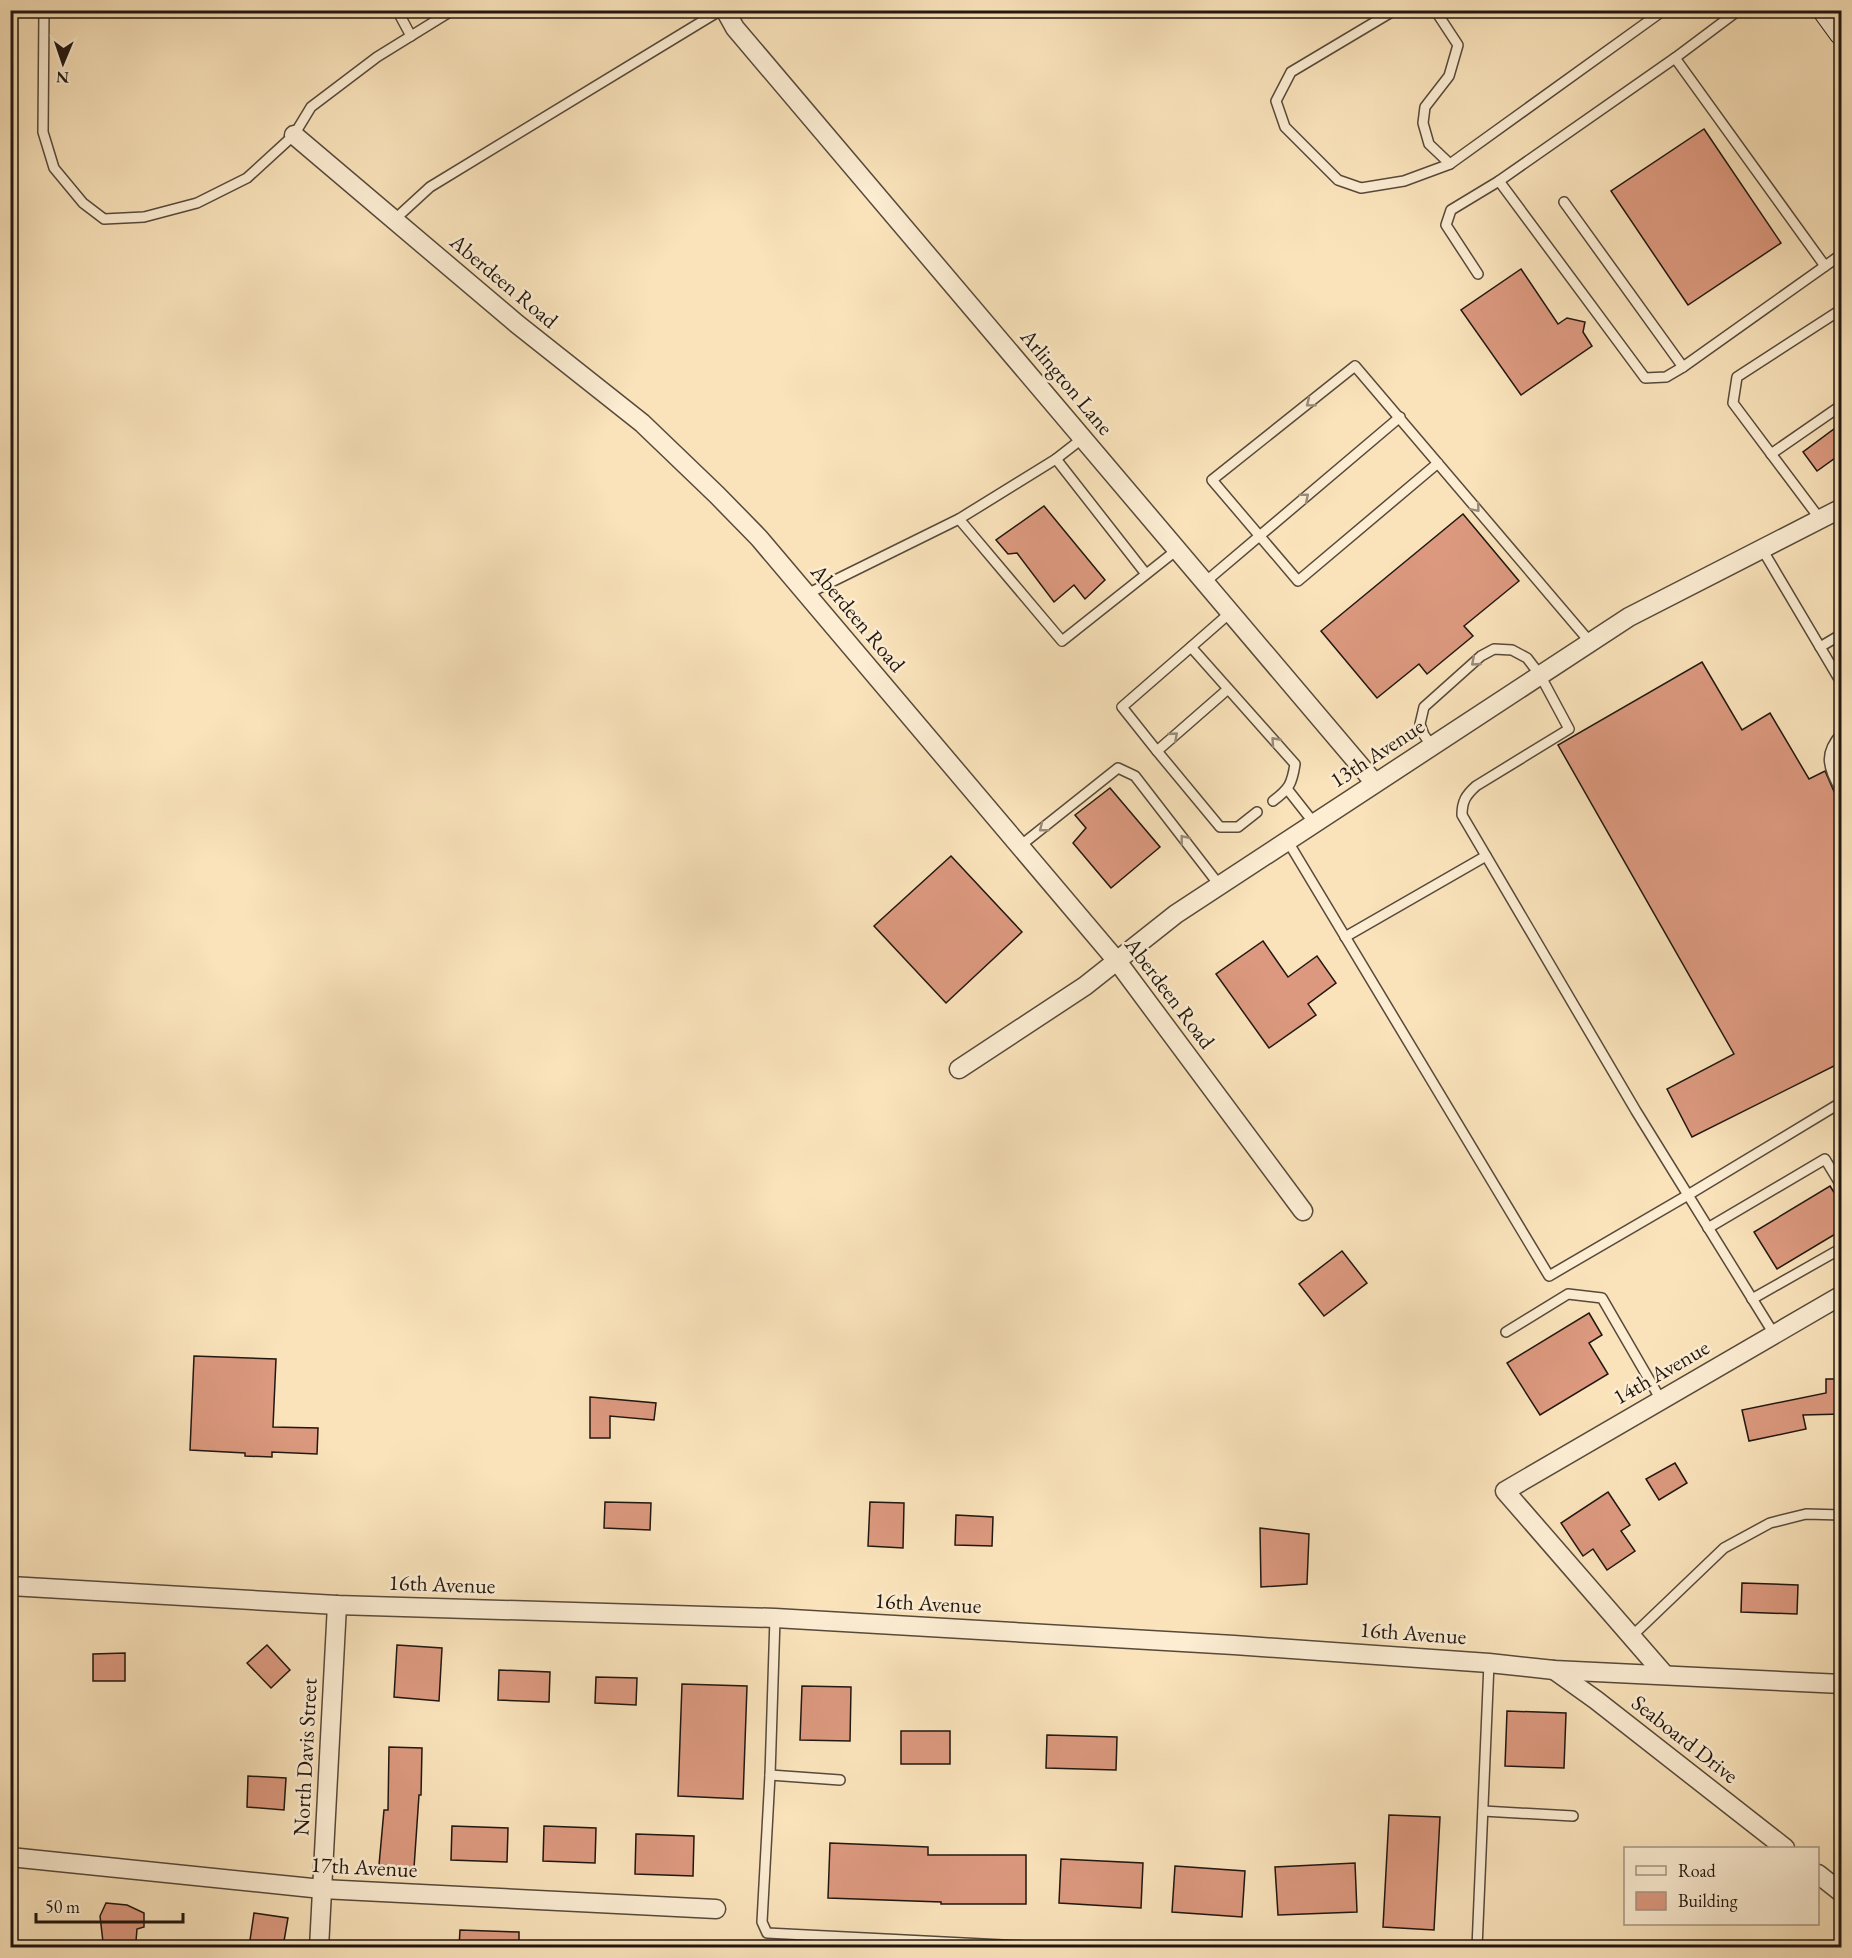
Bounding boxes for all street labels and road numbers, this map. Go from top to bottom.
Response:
street label: Aberdeen Road [443,227,565,335]
street label: Arlington Lane [1013,322,1120,441]
street label: Aberdeen Road [804,557,912,679]
street label: 13th Avenue [1324,712,1430,794]
street label: Aberdeen Road [1118,931,1222,1055]
street label: 14th Avenue [1607,1333,1715,1411]
street label: 16th Avenue [388,1568,496,1600]
street label: 16th Avenue [874,1586,983,1620]
street label: 16th Avenue [1359,1615,1468,1651]
street label: North Davis Street [286,1677,324,1837]
street label: Seaboard Drive [1626,1688,1745,1790]
street label: 17th Avenue [310,1850,419,1884]

